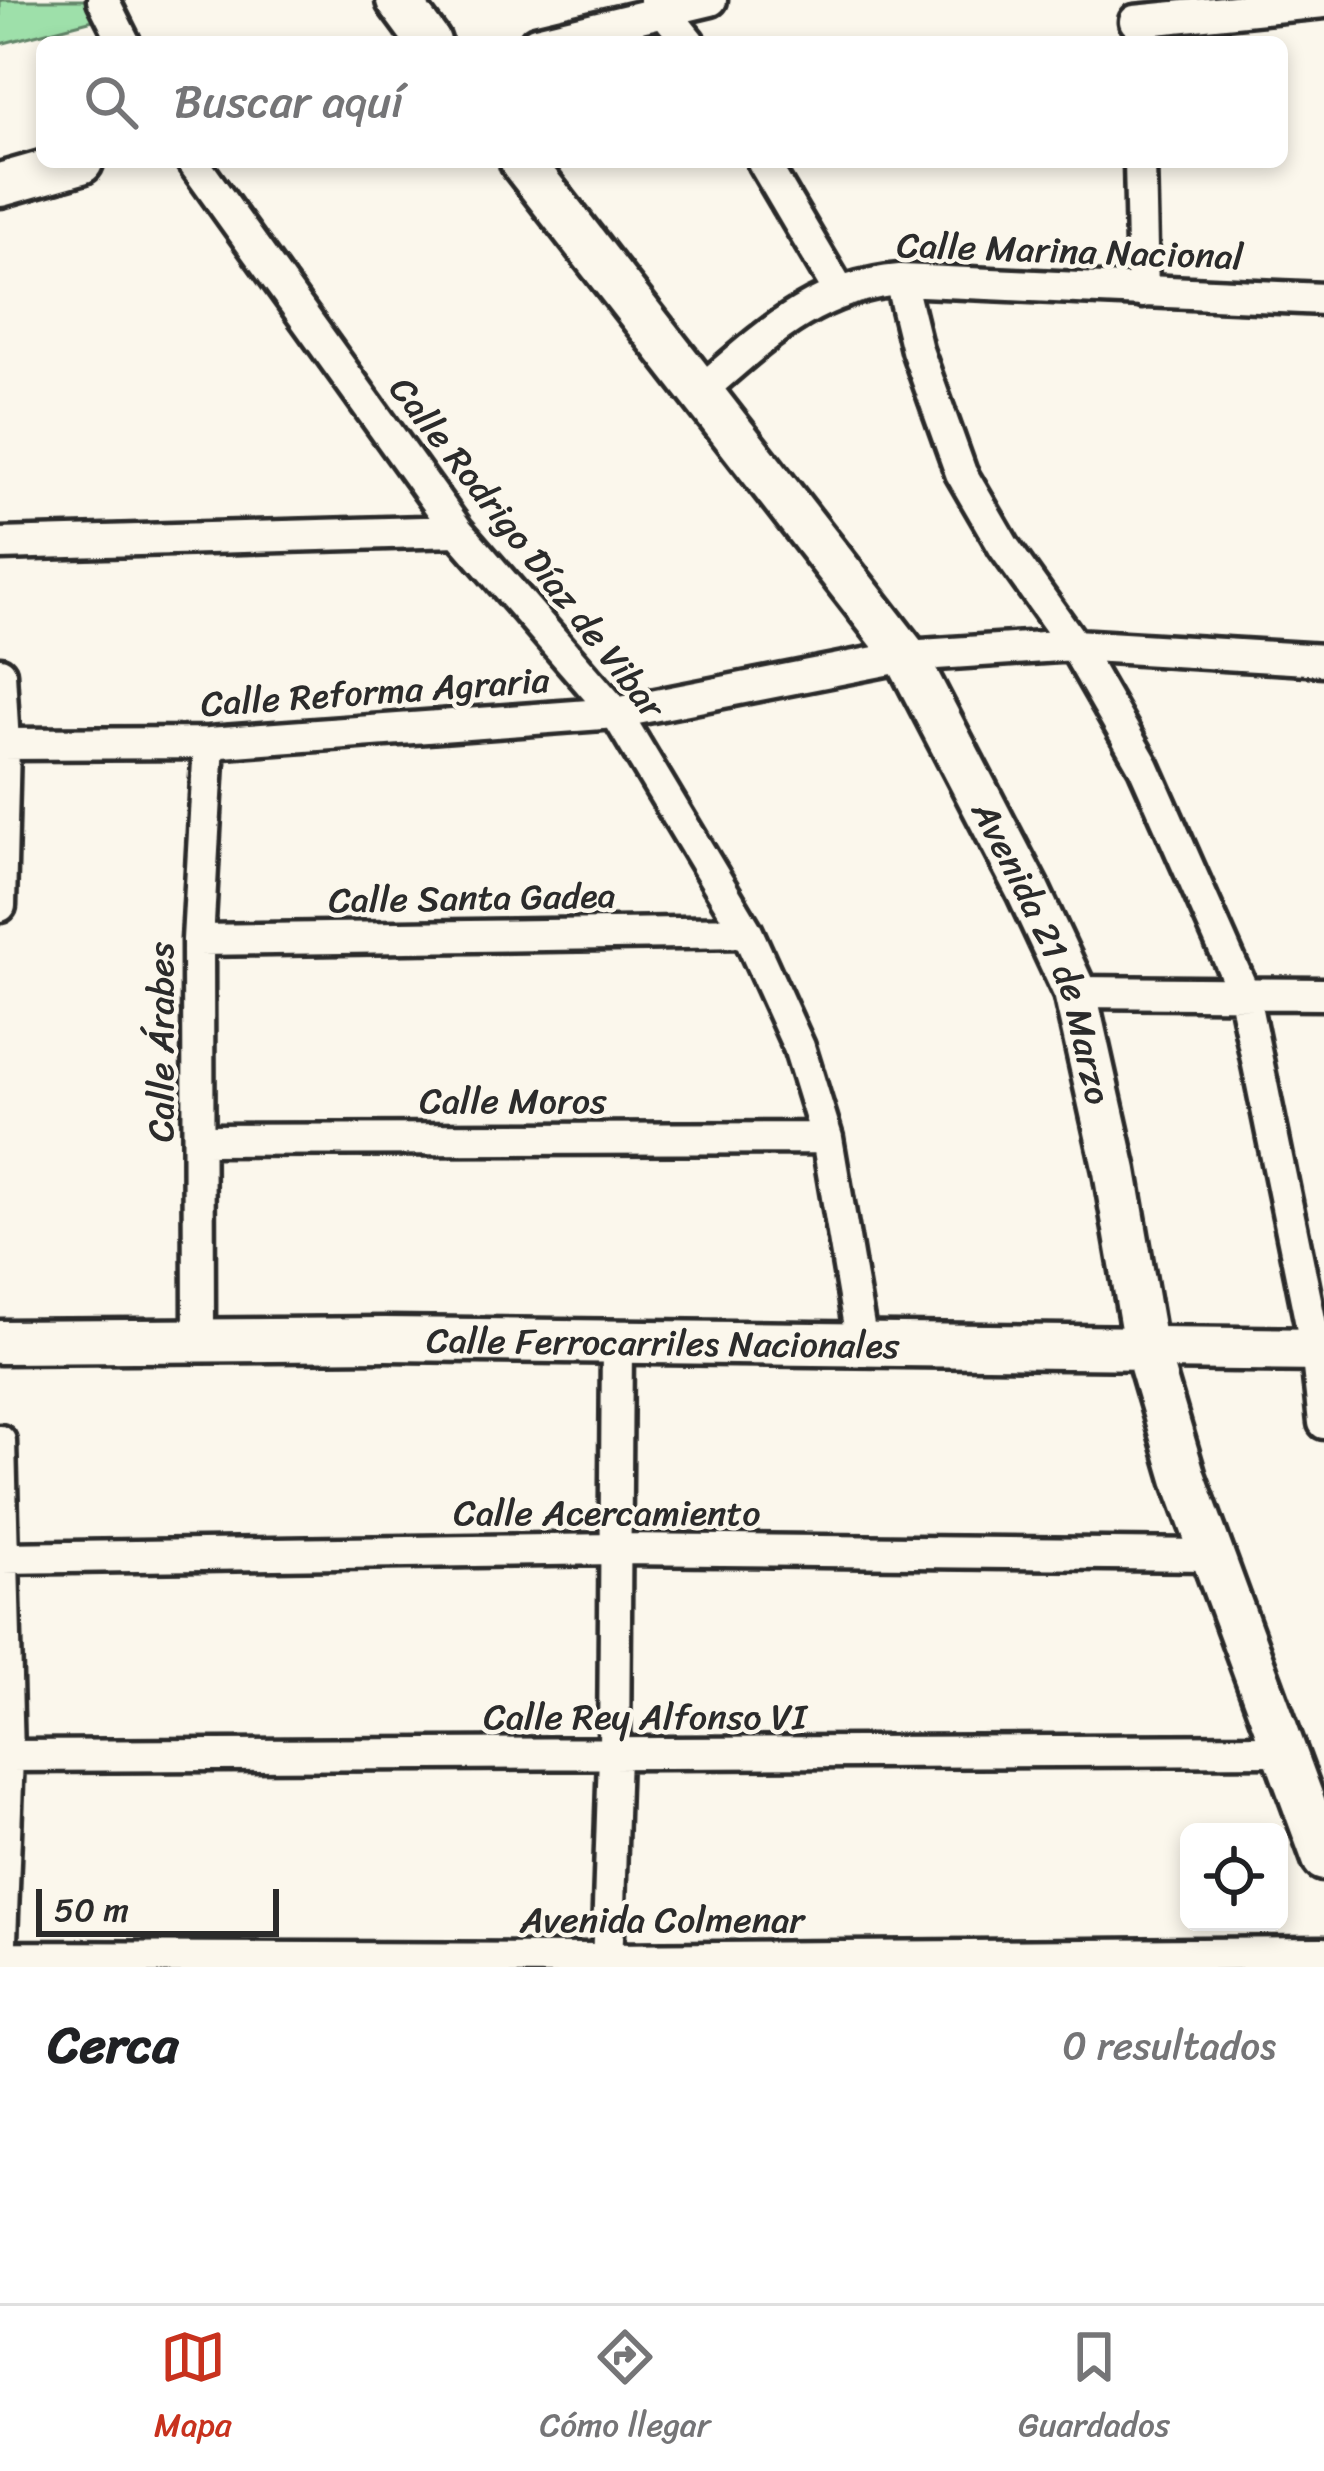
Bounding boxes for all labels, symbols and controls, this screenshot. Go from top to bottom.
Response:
search box [36,36,1288,168]
text: Buscar aquí [174,62,403,142]
icon: search [78,69,144,135]
street label: Calle Marina Nacional [896,213,1245,289]
street label: Calle Rodrigo Díaz de Vibar [372,362,684,735]
street label: Calle Reforma Agraria [199,648,552,736]
street label: Avenida 21 de Marzo [953,788,1130,1111]
street label: Calle Santa Gadea [328,863,616,933]
street label: Calle Árabes [129,941,193,1142]
street label: Calle Moros [419,1069,607,1133]
street label: Calle Ferrocarriles Nacionales [426,1308,900,1378]
street label: Calle Acercamiento [453,1481,761,1545]
street label: Calle Rey Alfonso VI [483,1685,809,1749]
map controls [1180,1823,1288,1931]
button: locate [1180,1823,1288,1931]
text: 50 m [54,1881,129,1939]
scale bar [36,1883,279,1936]
street label: Avenida Colmenar [519,1888,806,1952]
text: Cerca [48,2000,178,2090]
text: 0 resultados [1062,2011,1276,2080]
tab: Mapa [154,2324,232,2454]
tab: Cómo llegar [540,2324,710,2454]
tab: Guardados [1018,2324,1170,2454]

